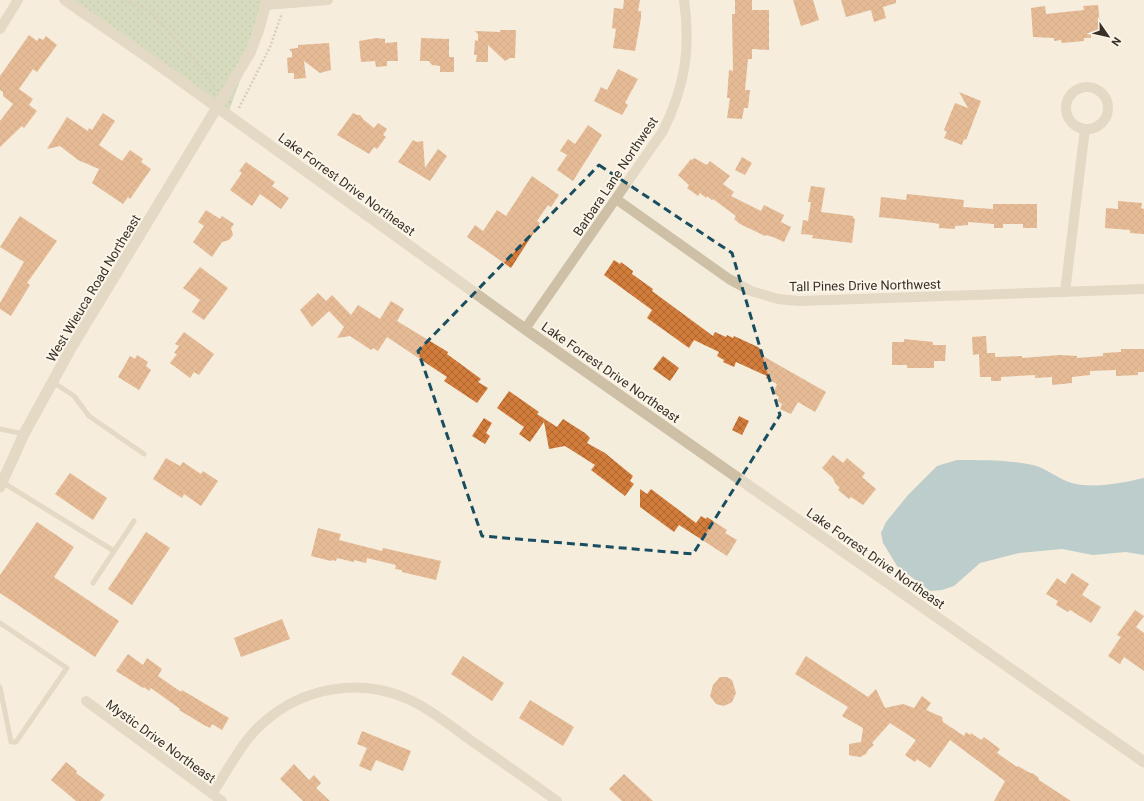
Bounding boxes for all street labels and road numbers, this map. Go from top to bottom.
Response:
street label: Barbara Lane Northwest [570,114,661,239]
street label: Lake Forrest Drive Northeast [276,130,418,239]
street label: West Wieuca Road Northeast [43,212,143,365]
street label: Tall Pines Drive Northwest [789,277,941,294]
street label: Lake Forrest Drive Northeast [539,319,683,426]
street label: Lake Forrest Drive Northeast [804,505,948,612]
street label: Mystic Drive Northeast [103,697,218,786]

